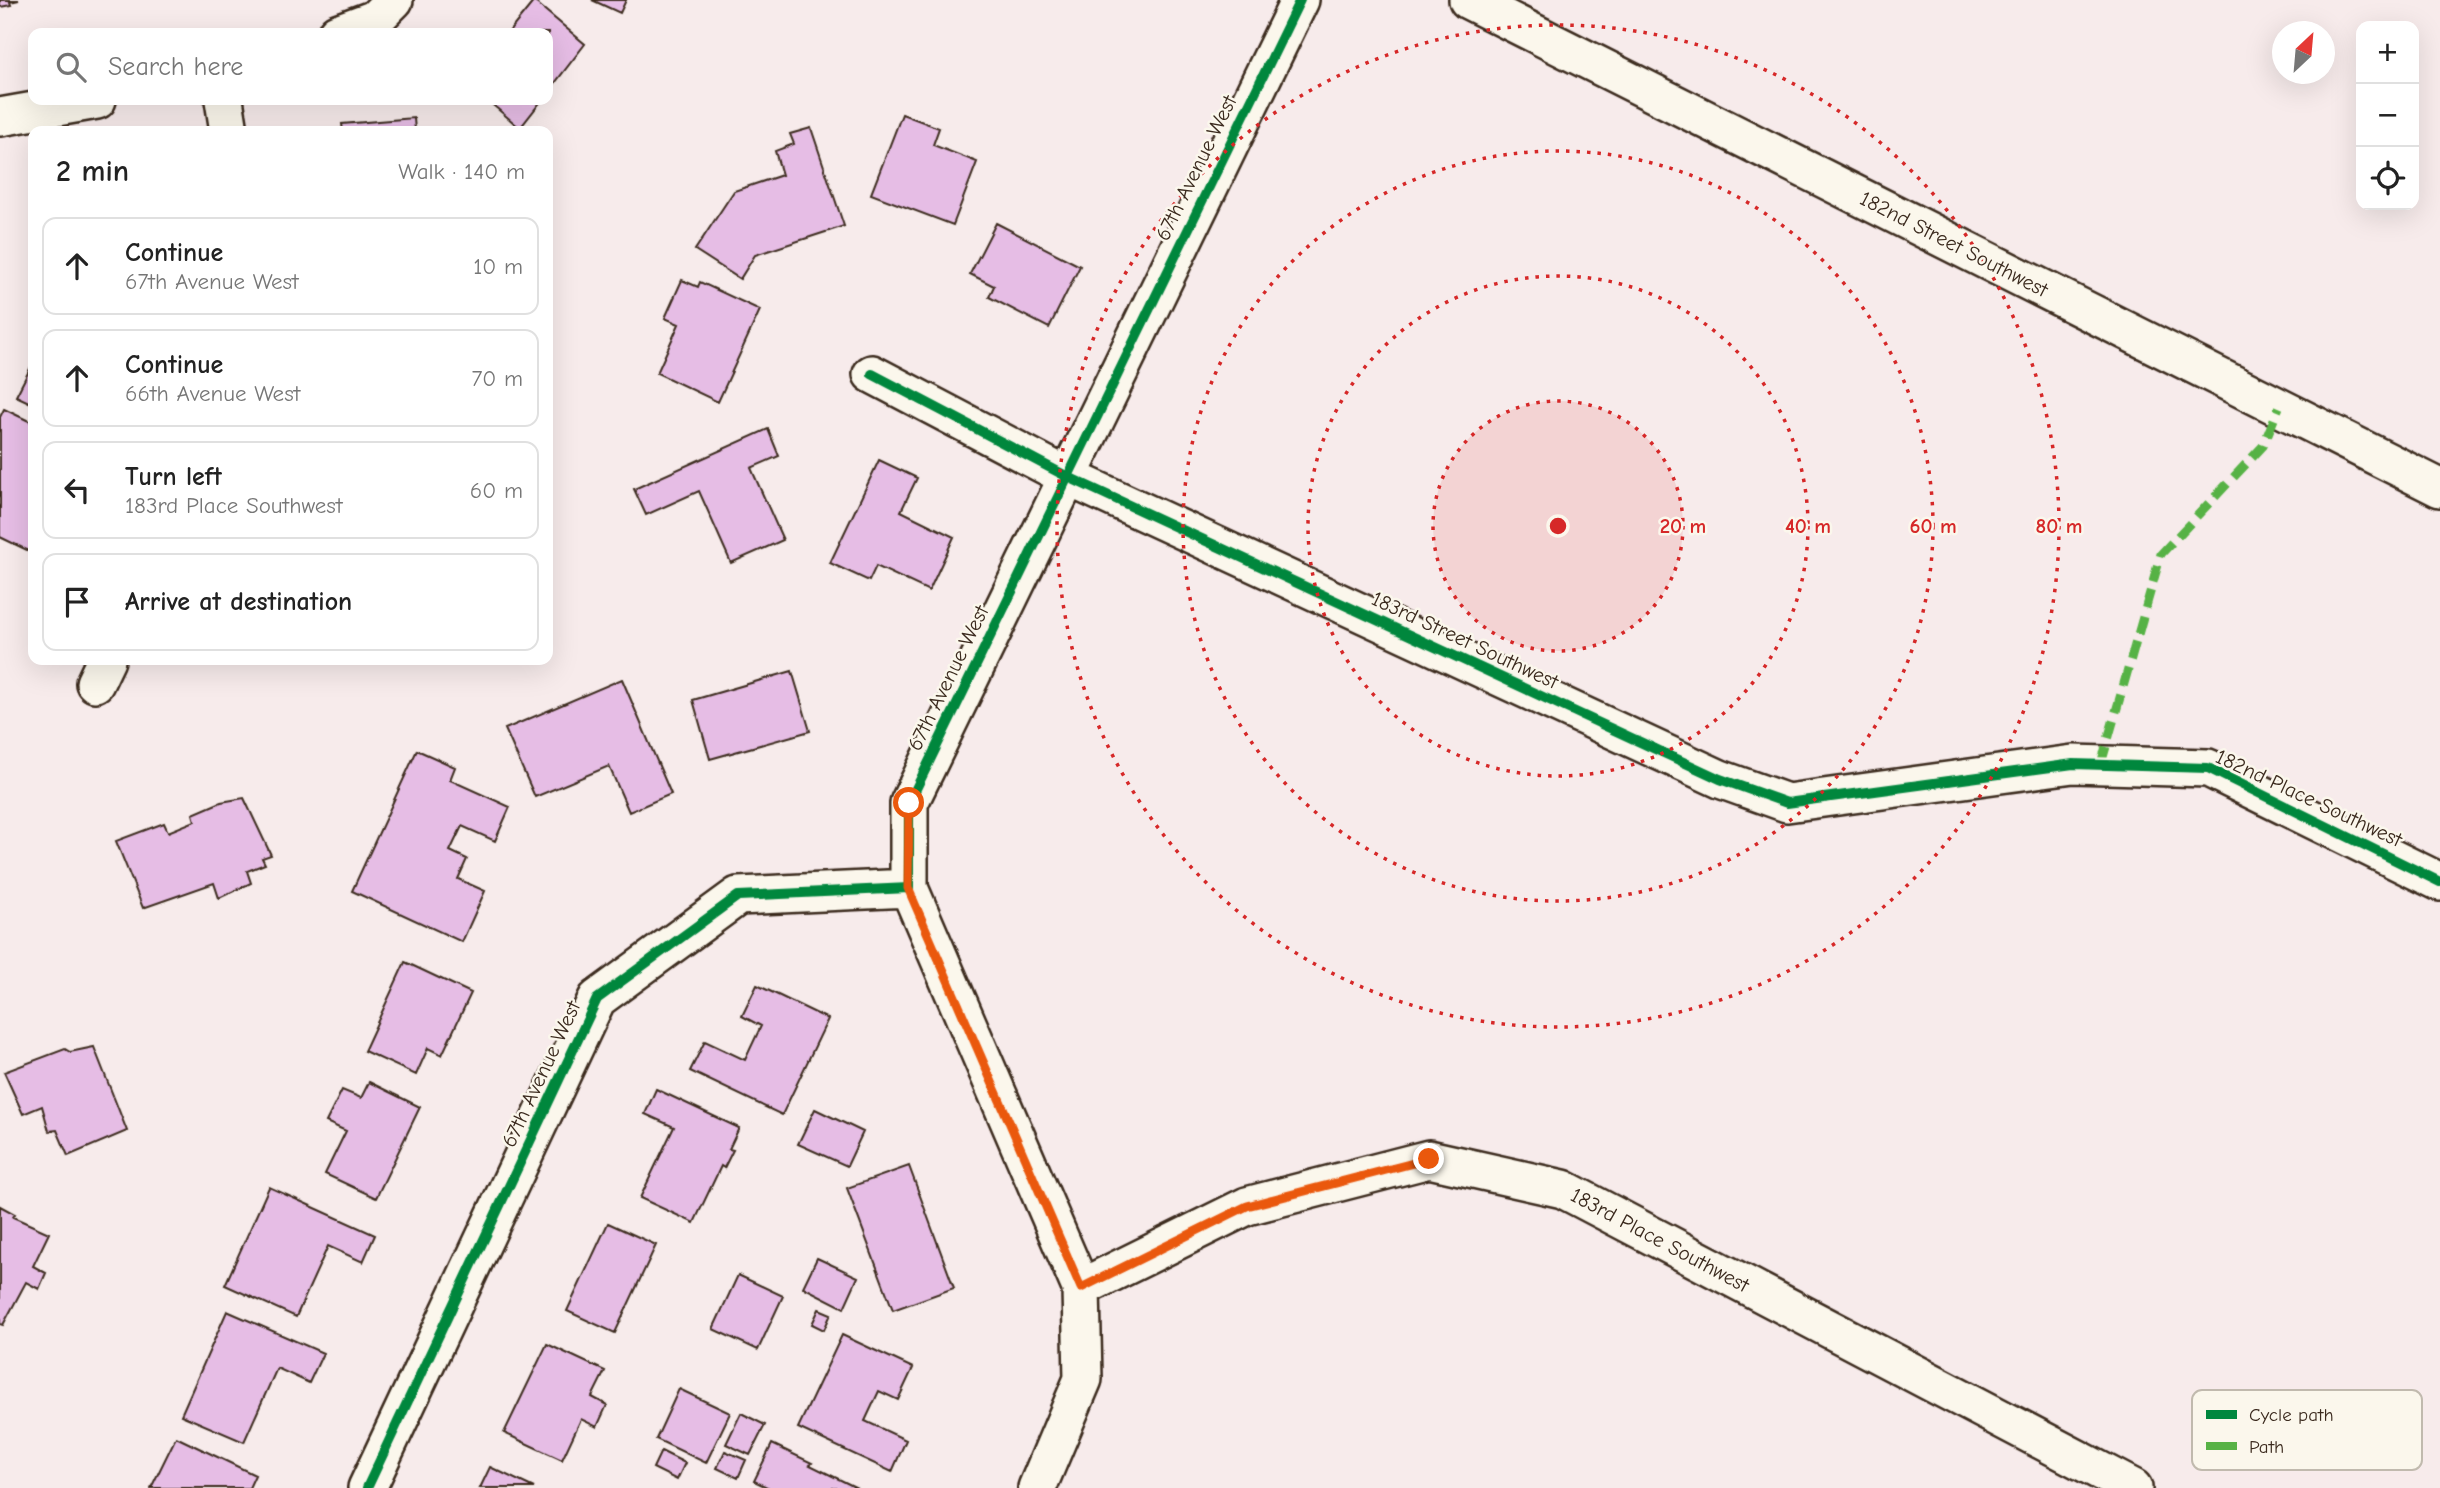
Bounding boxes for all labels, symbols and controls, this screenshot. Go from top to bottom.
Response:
north arrow [2272,21,2335,84]
map controls [2356,21,2419,210]
button: + [2356,21,2419,84]
search box [28,28,553,105]
icon: search [52,48,90,86]
text: Search here [108,52,243,82]
button: − [2356,84,2419,147]
street label: 67th Avenue West [1150,91,1242,245]
button: locate [2356,147,2419,210]
text: 2 min [56,154,129,189]
text: Walk · 140 m [398,158,525,185]
street label: 182nd Street Southwest [1856,186,2053,302]
text: Continue [125,238,223,268]
icon: ahead [58,247,96,285]
text: 10 m [473,253,523,280]
text: 67th Avenue West [125,268,299,295]
text: Continue [125,350,223,380]
icon: ahead [58,359,96,397]
text: 70 m [471,365,523,392]
text: 66th Avenue West [125,380,300,407]
text: Turn left [125,462,222,492]
icon: left [58,471,96,509]
text: 60 m [470,477,523,504]
text: 183rd Place Southwest [125,492,343,519]
centre of rings [1546,514,1570,538]
text: 20 m [1660,514,1706,538]
text: 40 m [1785,514,1831,538]
text: 60 m [1909,514,1957,538]
text: 80 m [2036,514,2082,538]
icon: arrive [58,583,96,621]
street label: 183rd Street Southwest [1368,586,1563,694]
text: Arrive at destination [125,587,352,617]
street label: 67th Avenue West [902,601,994,755]
street label: 182nd Place Southwest [2212,744,2407,852]
route start [893,787,924,818]
street label: 67th Avenue West [497,996,586,1151]
route end [1413,1143,1444,1174]
street label: 183rd Place Southwest [1567,1183,1754,1298]
legend [2192,1390,2422,1470]
text: Cycle path [2249,1404,2334,1426]
text: Path [2249,1436,2284,1458]

